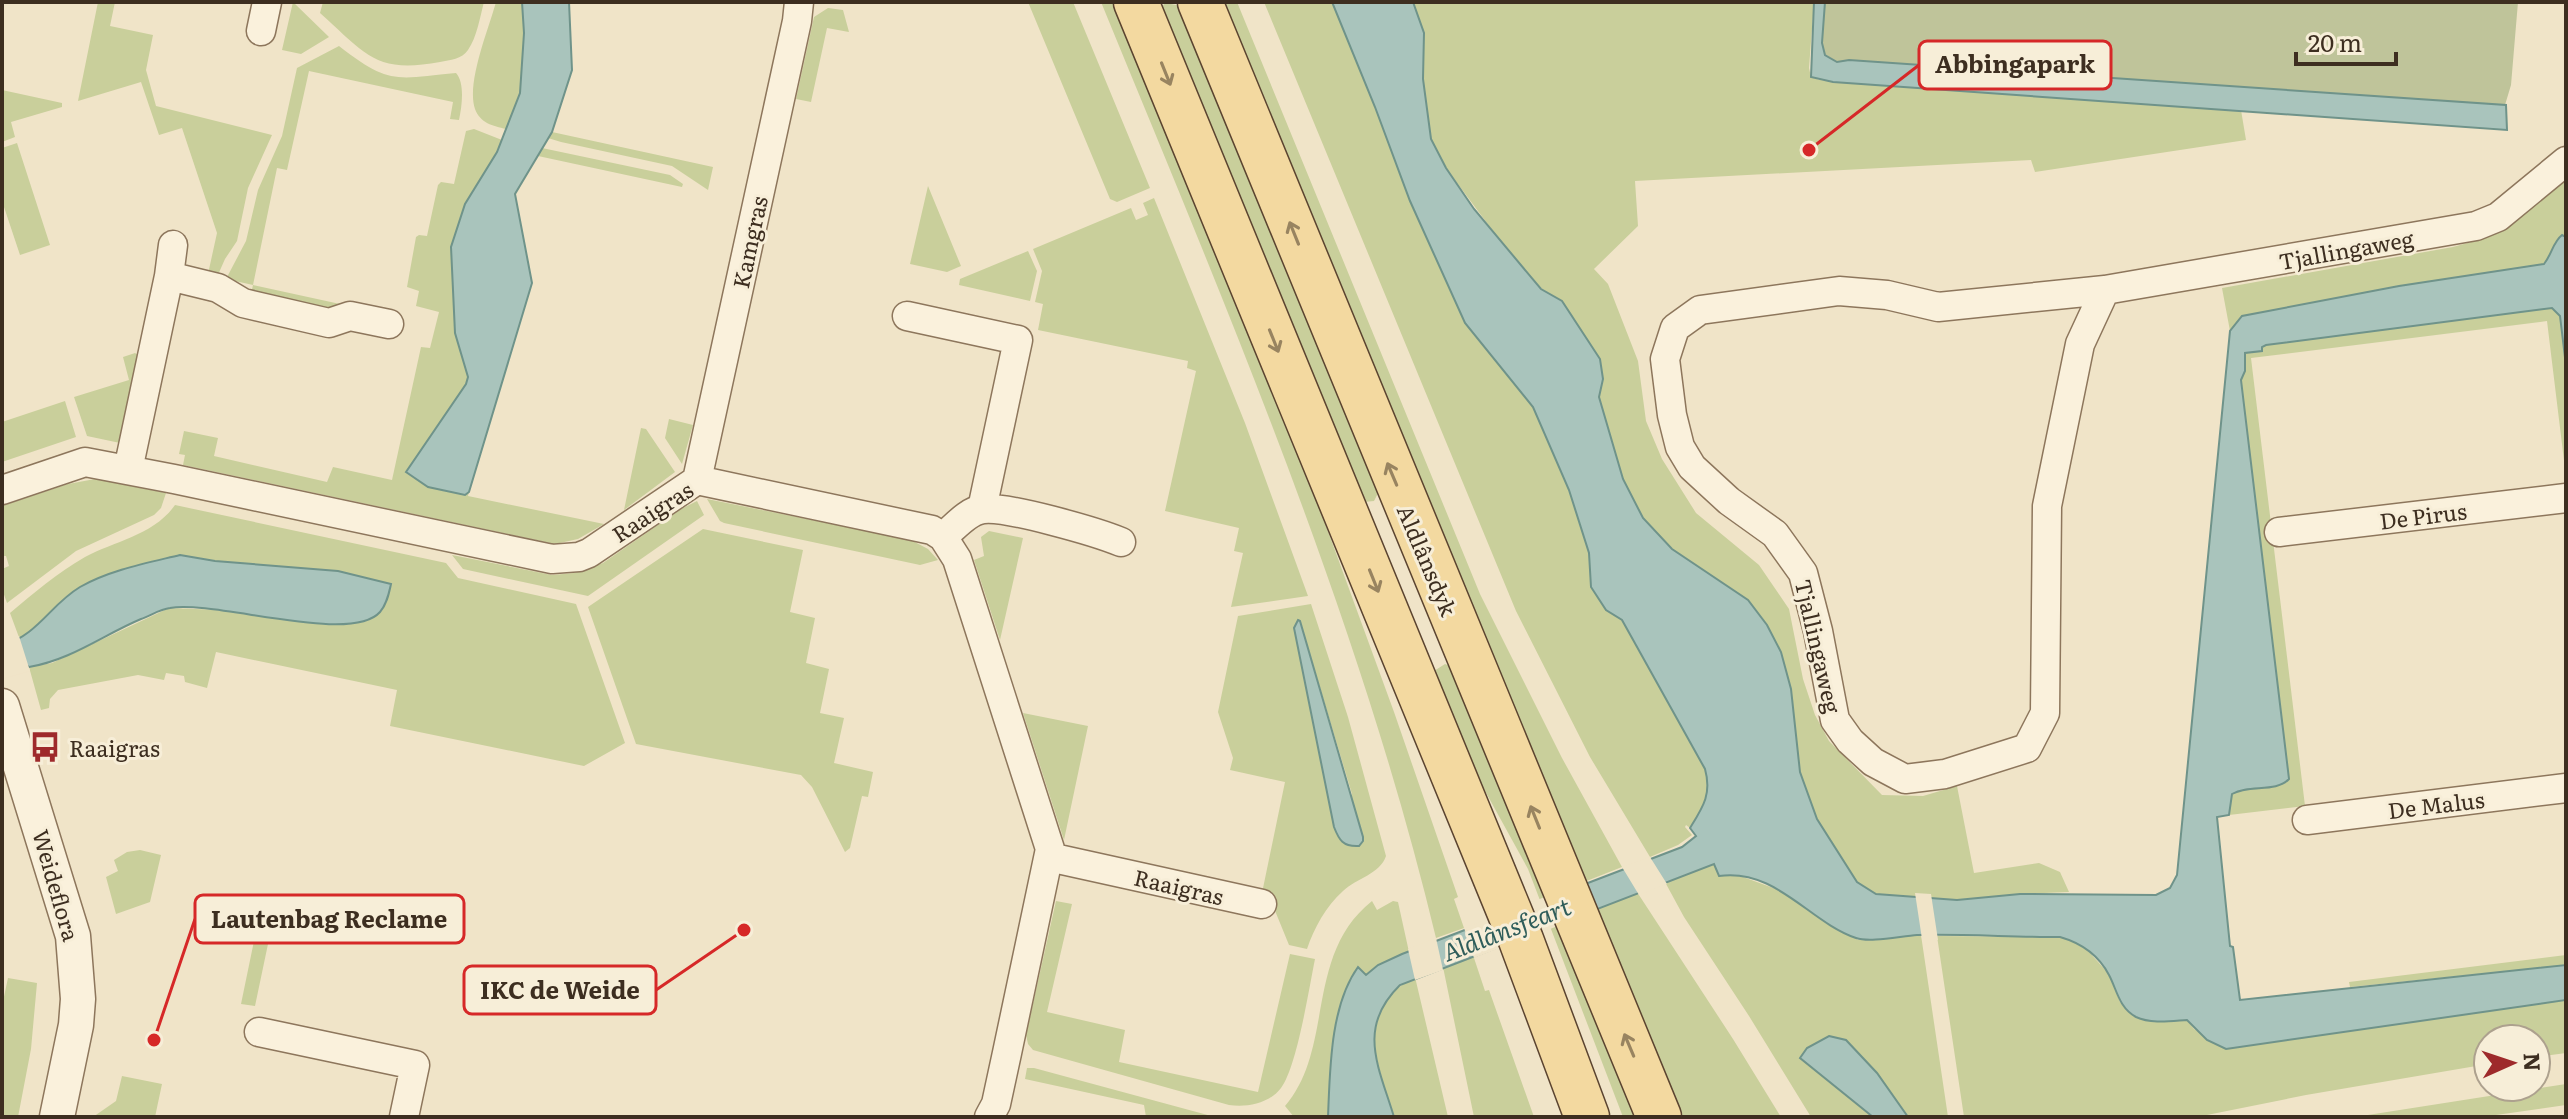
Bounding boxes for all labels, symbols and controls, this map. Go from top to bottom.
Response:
scale bar [2296,16,2396,66]
text: 20 m [2308,24,2362,59]
callout: Abbingapark [1919,41,2111,89]
text: Abbingapark [1935,45,2096,80]
one-way arrow [1159,61,1174,86]
street label: Kamgras [723,193,775,291]
one-way arrow [1285,221,1300,246]
street label: Tjallingaweg [2276,221,2417,277]
one-way arrow [1268,328,1283,353]
one-way arrow [1384,462,1399,487]
street label: Raaigras [605,472,699,550]
street label: De Pirus [2378,493,2468,537]
street label: Aldlânsdyk [1390,499,1467,621]
one-way arrow [1367,568,1382,593]
street label: Tjallingaweg [1788,576,1851,717]
bus stop icon: Raaigras [28,730,62,764]
place label: Raaigras [69,731,160,764]
street label: De Malus [2386,782,2486,826]
one-way arrow [1527,805,1542,830]
street label: Weideflora [25,825,89,945]
street label: Raaigras [1131,860,1227,912]
water label: Aldlânsfeart [1437,887,1576,969]
callout: Lautenbag Reclame [195,895,464,943]
text: Lautenbag Reclame [211,900,447,935]
callout: IKC de Weide [464,966,656,1014]
text: IKC de Weide [480,971,640,1006]
north arrow [2472,1023,2552,1103]
one-way arrow [1621,1033,1635,1058]
text: N [2517,1052,2550,1072]

